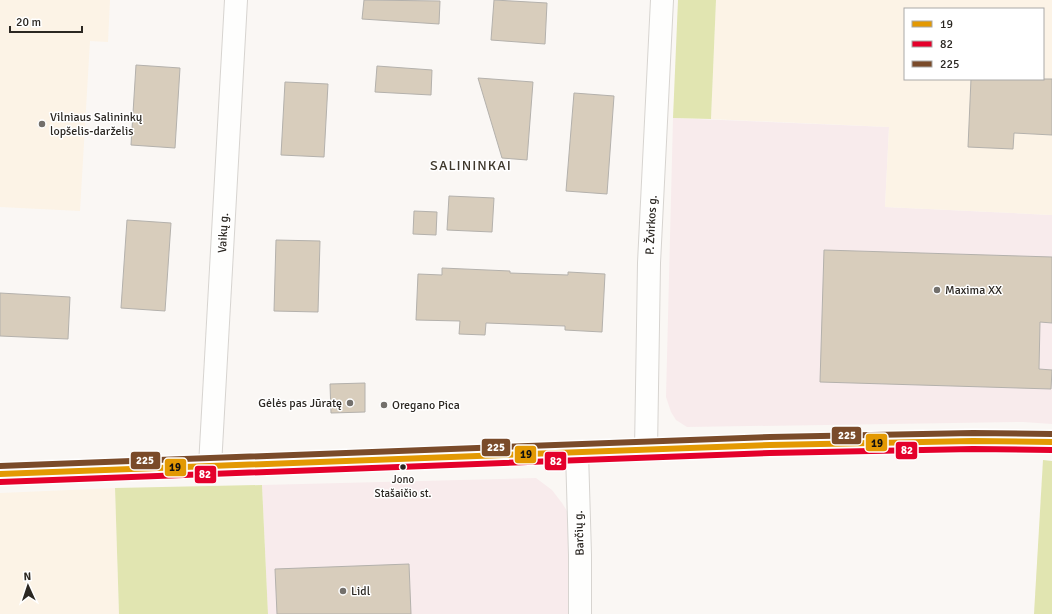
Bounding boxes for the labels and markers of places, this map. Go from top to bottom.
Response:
place label: Vilniaus Salininkų lopšelis-darželis [50,110,143,139]
marker: Vilniaus Salininkų lopšelis-darželis [37,119,47,129]
place label: Maxima XX [945,283,1002,298]
marker: Maxima XX [932,285,942,295]
place label: Gėlės pas Jūratę [258,396,342,411]
marker: Gėlės pas Jūratę [345,398,355,408]
place label: Oregano Pica [392,398,460,413]
marker: Oregano Pica [379,400,389,410]
marker: Jono Stašaičio st. [398,462,408,472]
place label: Jono Stašaičio st. [375,473,432,500]
place label: Lidl [351,584,371,599]
marker: Lidl [338,586,348,596]

